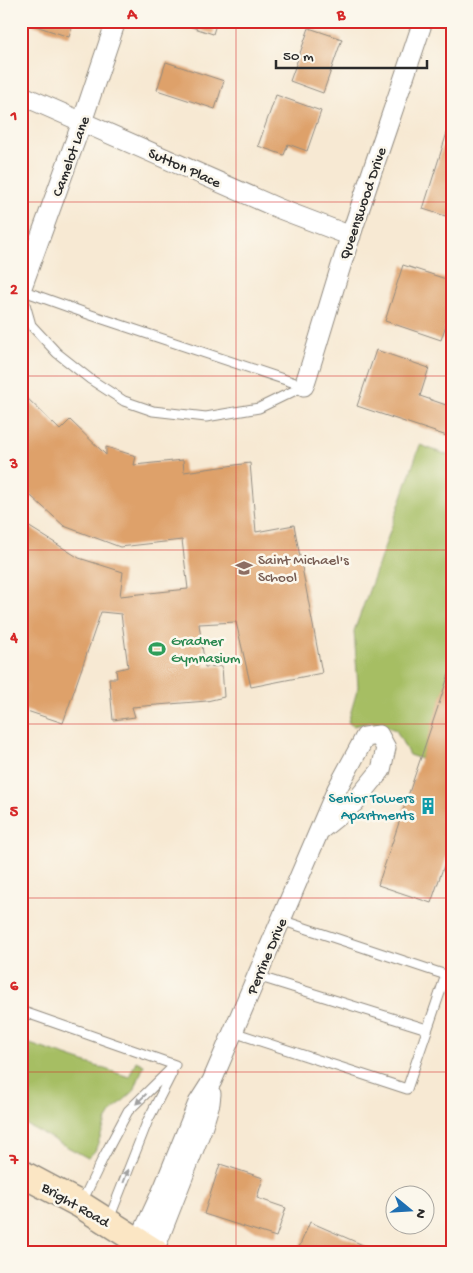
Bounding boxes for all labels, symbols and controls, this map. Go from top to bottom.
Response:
text: A [126,7,138,26]
text: B [336,7,346,26]
scale bar [276,38,427,70]
text: 50 m [283,48,314,66]
text: 1 [10,108,17,127]
street label: Camelot Lane [49,114,95,199]
street label: Sutton Place [145,145,223,193]
street label: Queenswood Drive [336,145,392,262]
text: 2 [10,282,18,301]
text: 3 [9,456,18,475]
place label: Saint Michael's School [258,552,349,587]
school or university icon: Saint Michael's School [234,558,254,578]
text: 4 [9,630,18,649]
place label: Gradner Gymnasium [171,633,241,668]
sports icon: Gradner Gymnasium [147,639,167,659]
place label: Senior Towers Apartments [329,790,414,825]
building icon: Senior Towers Apartments [418,796,438,816]
text: 5 [10,804,19,823]
street label: Perrine Drive [243,916,292,999]
text: 6 [10,978,19,997]
one-way arrow [135,1093,147,1105]
text: 7 [9,1152,19,1171]
one-way arrow [122,1169,130,1183]
street label: Bright Road [37,1179,113,1233]
north arrow [386,1186,436,1236]
text: N [410,1206,429,1220]

